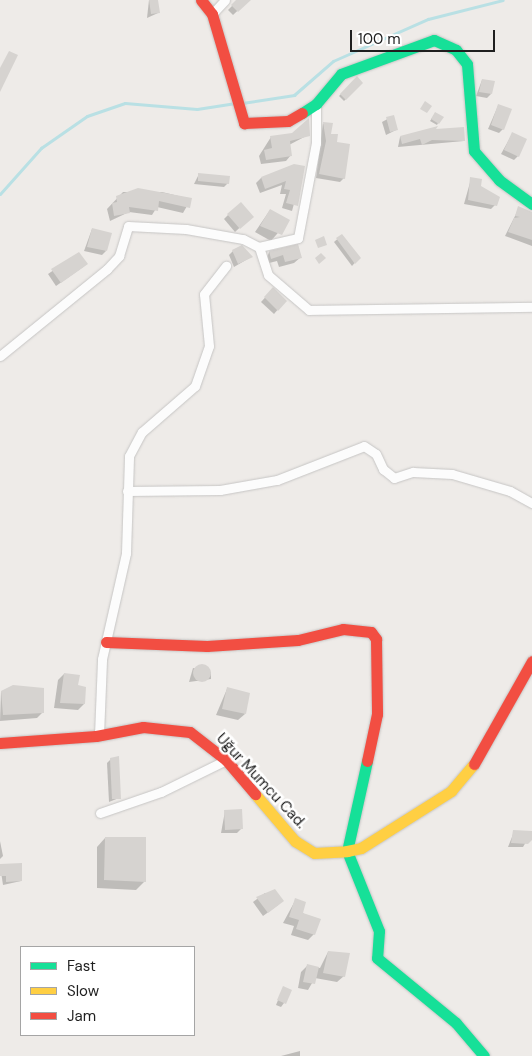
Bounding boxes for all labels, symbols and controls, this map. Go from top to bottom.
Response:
scale bar [352,20,497,52]
text: 100 m [358,29,401,49]
street label: Uğur Mumcu Cad. [212,730,310,832]
legend [20,946,195,1036]
text: Fast [67,956,96,976]
text: Slow [67,981,99,1001]
text: Jam [67,1006,96,1026]

